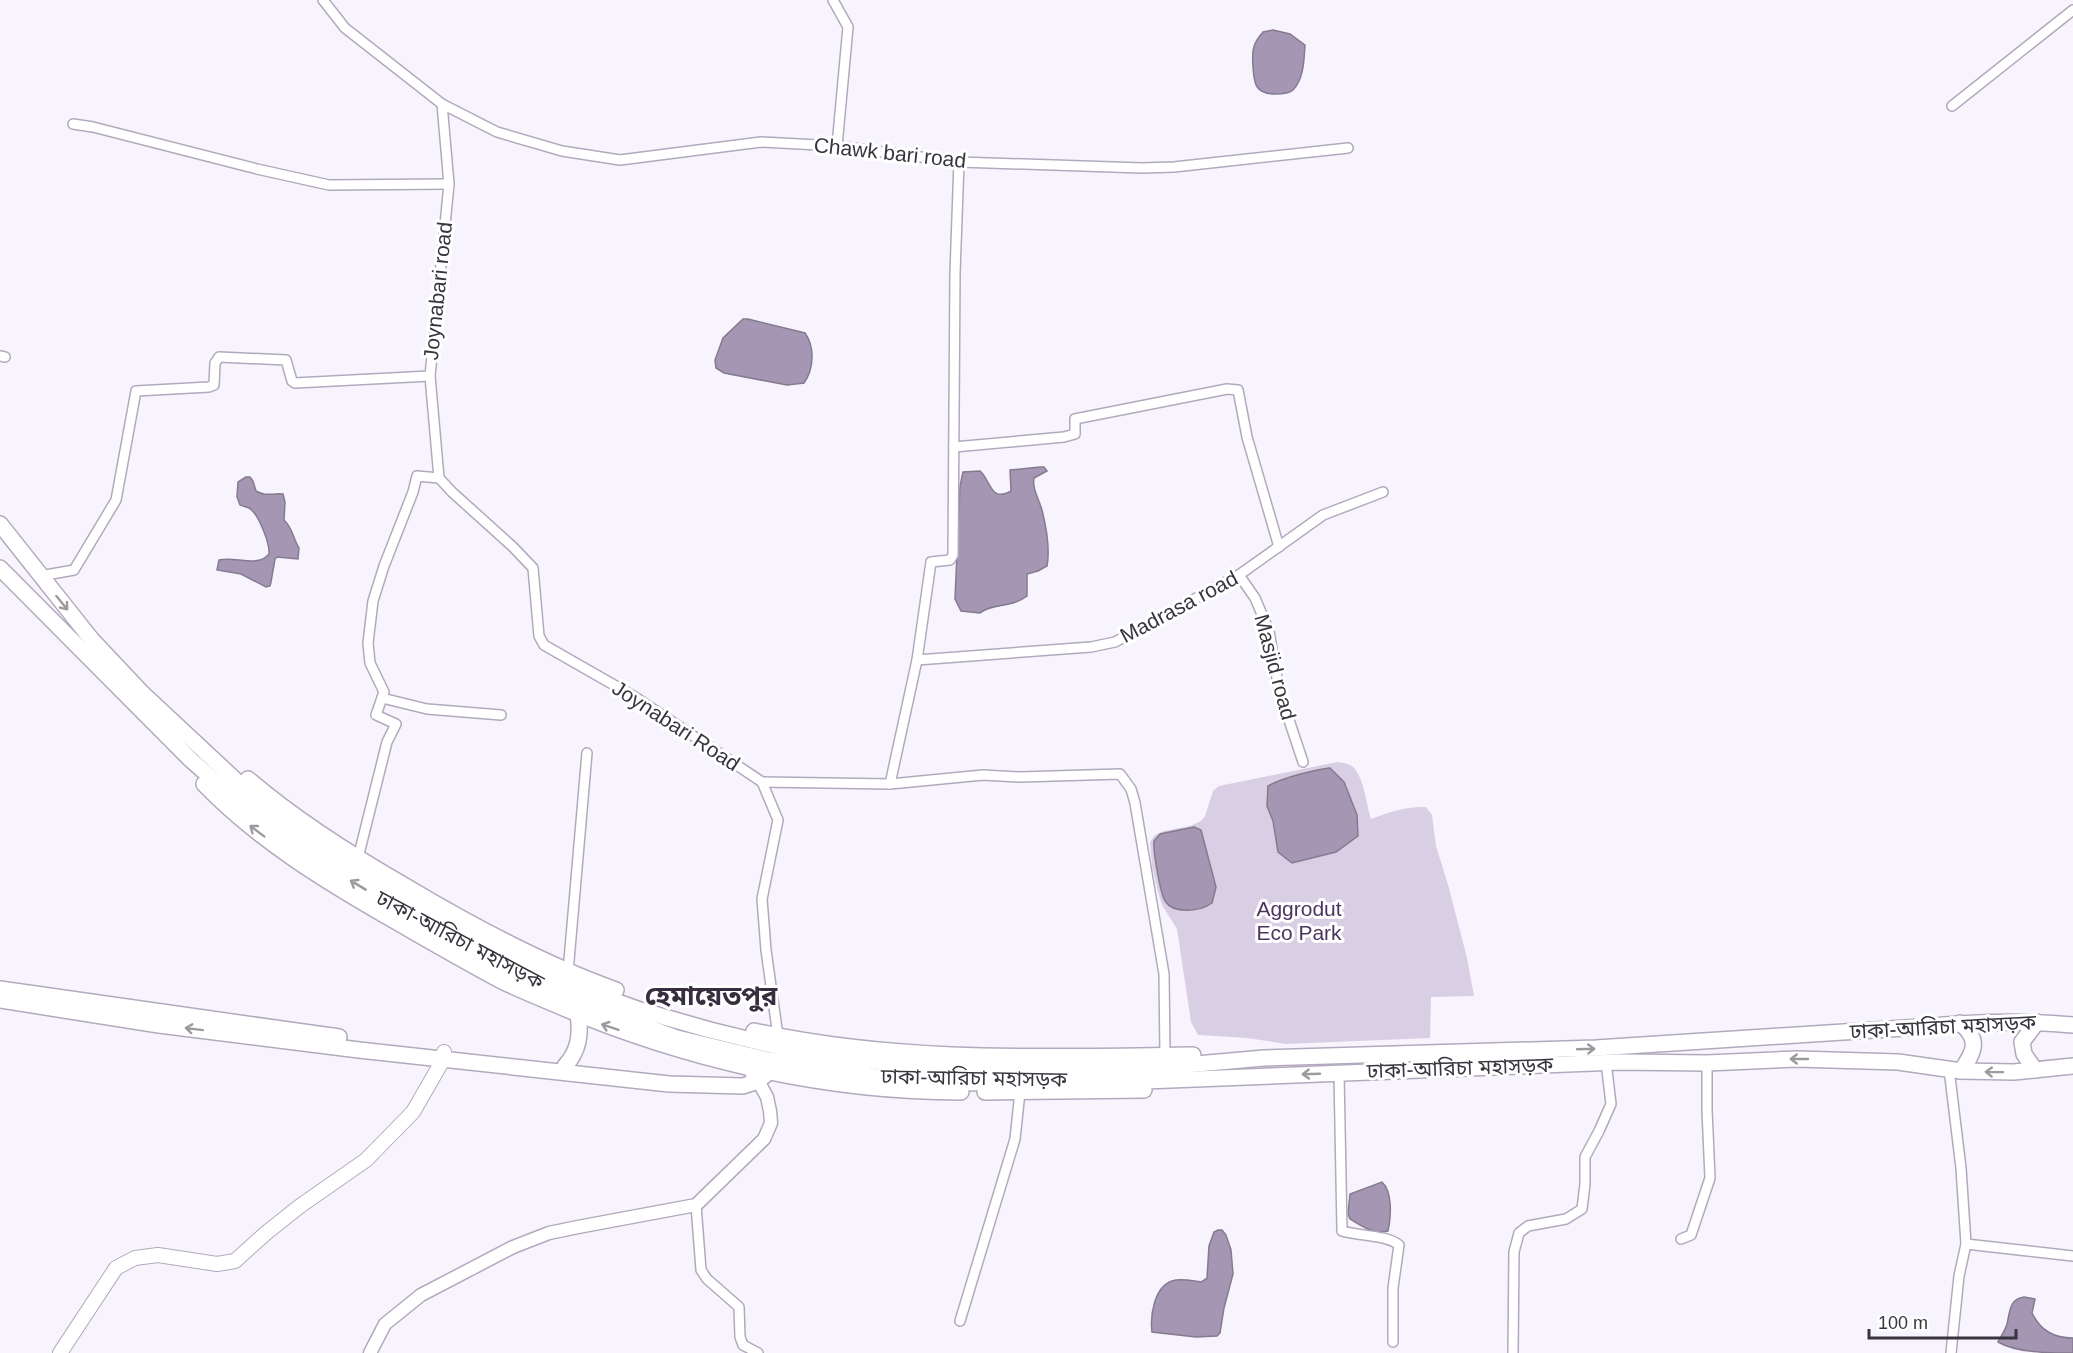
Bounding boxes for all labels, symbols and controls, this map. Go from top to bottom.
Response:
street label: Chawk bari road [813,133,967,172]
street label: Joynabari road [419,221,456,361]
street label: Madrasa road [1116,566,1241,647]
one-way arrow [55,595,69,610]
street label: Masjid road [1250,611,1301,722]
street label: Joynabari Road [608,676,744,775]
one-way arrow [249,825,265,838]
one-way arrow [350,879,367,891]
street label: ঢাকা-আরিচা মহাসড়ক [372,885,549,994]
park label: Aggrodut Eco Park [1256,897,1342,944]
district label: হেমায়েতপুর [645,981,778,1013]
street label: ঢাকা-আরিচা মহাসড়ক [1848,1010,2038,1043]
one-way arrow [601,1020,620,1031]
one-way arrow [185,1023,204,1034]
one-way arrow [1576,1043,1596,1054]
street label: ঢাকা-আরিচা মহাসড়ক [1365,1053,1555,1082]
one-way arrow [1790,1053,1810,1065]
street label: ঢাকা-আরিচা মহাসড়ক [880,1064,1068,1091]
one-way arrow [1984,1066,2004,1078]
one-way arrow [1301,1068,1321,1079]
scale bar [1869,1302,2016,1340]
text: 100 m [1878,1313,1928,1333]

